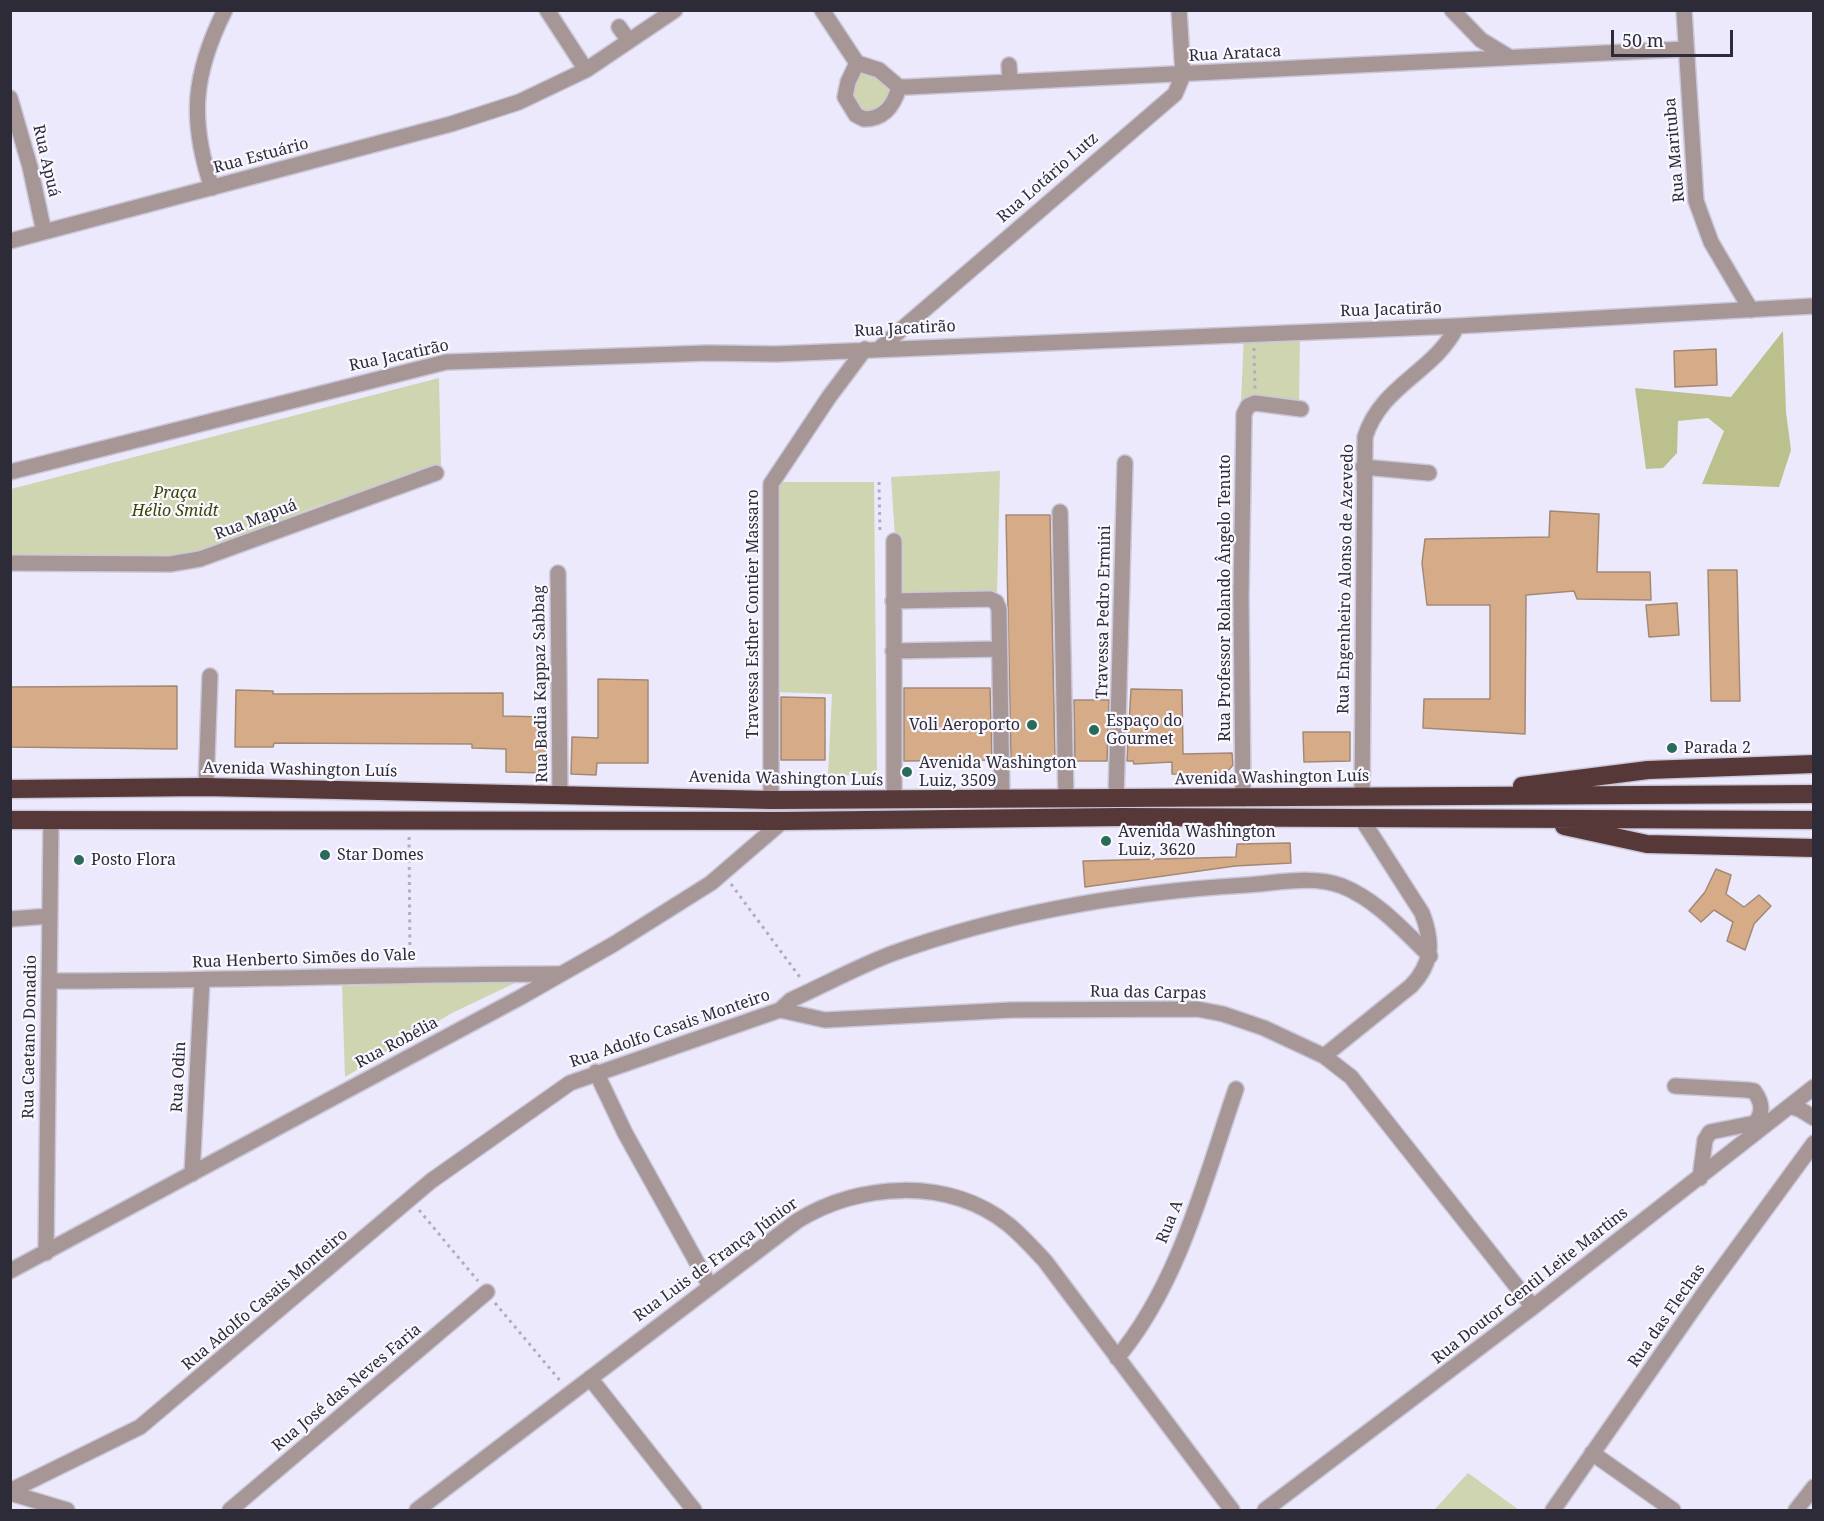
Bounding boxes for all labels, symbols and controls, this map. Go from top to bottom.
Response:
scale bar [1614,18,1736,56]
text: 50 m [1622,28,1664,52]
street label: Rua Arataca [1188,42,1282,66]
street label: Rua Marituba [1661,97,1689,203]
street label: Rua Apuá [28,123,64,199]
street label: Rua Lotário Lutz [994,129,1102,227]
street label: Rua Estuário [211,134,311,178]
street label: Rua Jacatirão [1340,299,1442,321]
street label: Rua Jacatirão [854,317,956,341]
street label: Rua Jacatirão [347,336,451,376]
street label: Rua Engenheiro Alonso de Azevedo [1334,444,1358,714]
street label: Rua Professor Rolando Ângelo Tenuto [1215,454,1235,742]
park label: Praça Hélio Smidt [132,483,218,521]
street label: Travessa Esther Contier Massaro [743,489,763,739]
street label: Rua Mapuá [212,495,300,545]
street label: Travessa Pedro Ermini [1093,525,1115,699]
street label: Rua Badia Kappaz Sabbag [530,585,552,783]
place label: Espaço do Gourmet [1106,711,1182,749]
place label: Voli Aeroporto [909,715,1020,735]
marker: Voli Aeroporto [1025,718,1039,732]
marker: Espaço do Gourmet [1087,723,1101,737]
place label: Parada 2 [1684,738,1751,758]
marker: Parada 2 [1665,741,1679,755]
place label: Avenida Washington Luiz, 3509 [919,753,1077,791]
street label: Avenida Washington Luís [203,759,397,781]
marker: Avenida Washington Luiz, 3509 [900,765,914,779]
street label: Avenida Washington Luís [1175,767,1369,789]
street label: Avenida Washington Luís [689,768,883,790]
place label: Avenida Washington Luiz, 3620 [1118,822,1276,860]
marker: Avenida Washington Luiz, 3620 [1099,834,1113,848]
place label: Star Domes [337,845,424,865]
marker: Star Domes [318,848,332,862]
place label: Posto Flora [91,850,176,870]
marker: Posto Flora [72,853,86,867]
street label: Rua Henberto Simões do Vale [192,945,416,973]
street label: Rua Caetano Donadio [19,955,41,1119]
street label: Rua das Carpas [1090,982,1206,1004]
street label: Rua Adolfo Casais Monteiro [567,986,773,1072]
street label: Rua Robélia [352,1013,442,1073]
street label: Rua Odin [168,1041,190,1113]
street label: Rua Luis de França Júnior [630,1194,802,1326]
street label: Rua A [1153,1197,1187,1247]
street label: Rua Doutor Gentil Leite Martins [1428,1204,1632,1368]
street label: Rua Adolfo Casais Monteiro [178,1225,352,1375]
street label: Rua das Flechas [1624,1261,1710,1371]
street label: Rua José das Neves Faria [269,1320,425,1456]

